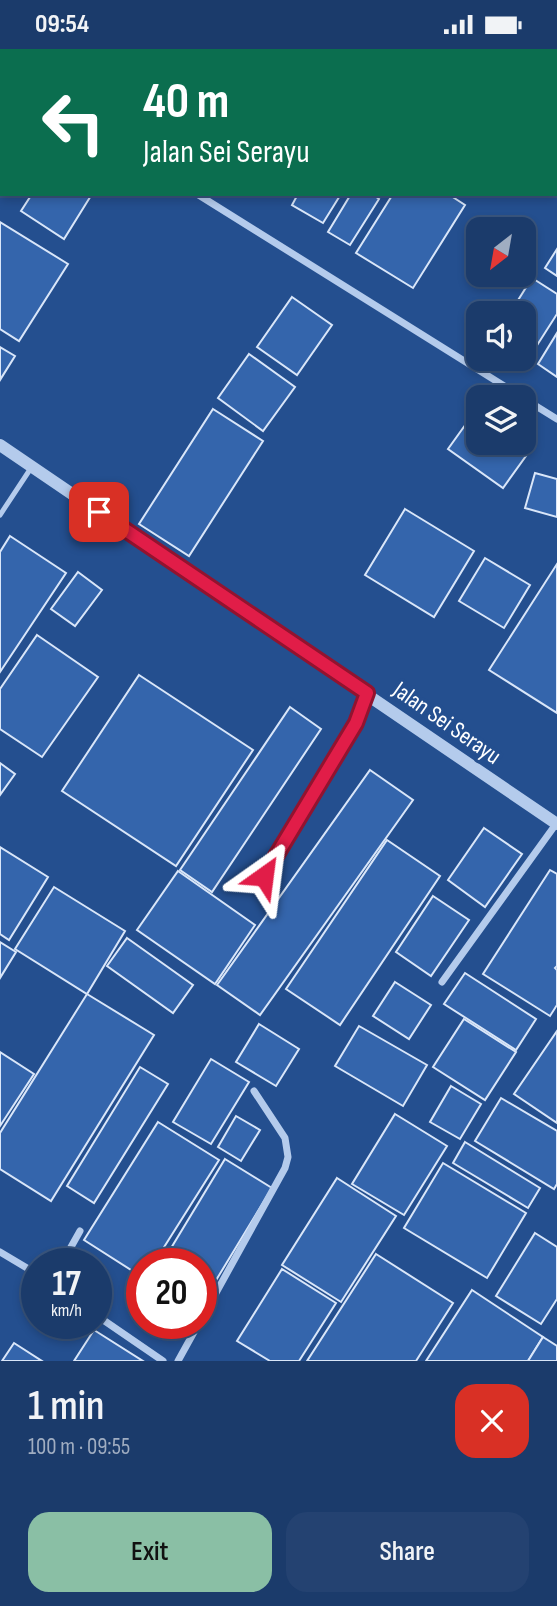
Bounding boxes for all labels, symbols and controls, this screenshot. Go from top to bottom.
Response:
text: 09:54 [35,9,89,40]
text: 40 m [143,73,229,132]
icon: left [28,77,119,168]
text: Jalan Sei Serayu [143,133,310,172]
north arrow [466,217,536,287]
map controls [466,217,536,455]
button: sound [466,301,536,371]
button: layers [466,385,536,455]
pin [69,482,129,542]
icon: arrive [80,493,118,531]
street label: Jalan Sei Serayu [387,675,506,771]
position arrow [227,839,301,913]
speed limit sign: 20 [126,1248,217,1339]
text: 17 [52,1263,81,1306]
text: km/h [51,1300,82,1321]
text: 1 min [28,1381,104,1432]
button: close [455,1384,529,1458]
text: 100 m · 09:55 [28,1433,130,1461]
button: Exit [28,1512,272,1592]
button: Share [286,1512,529,1592]

